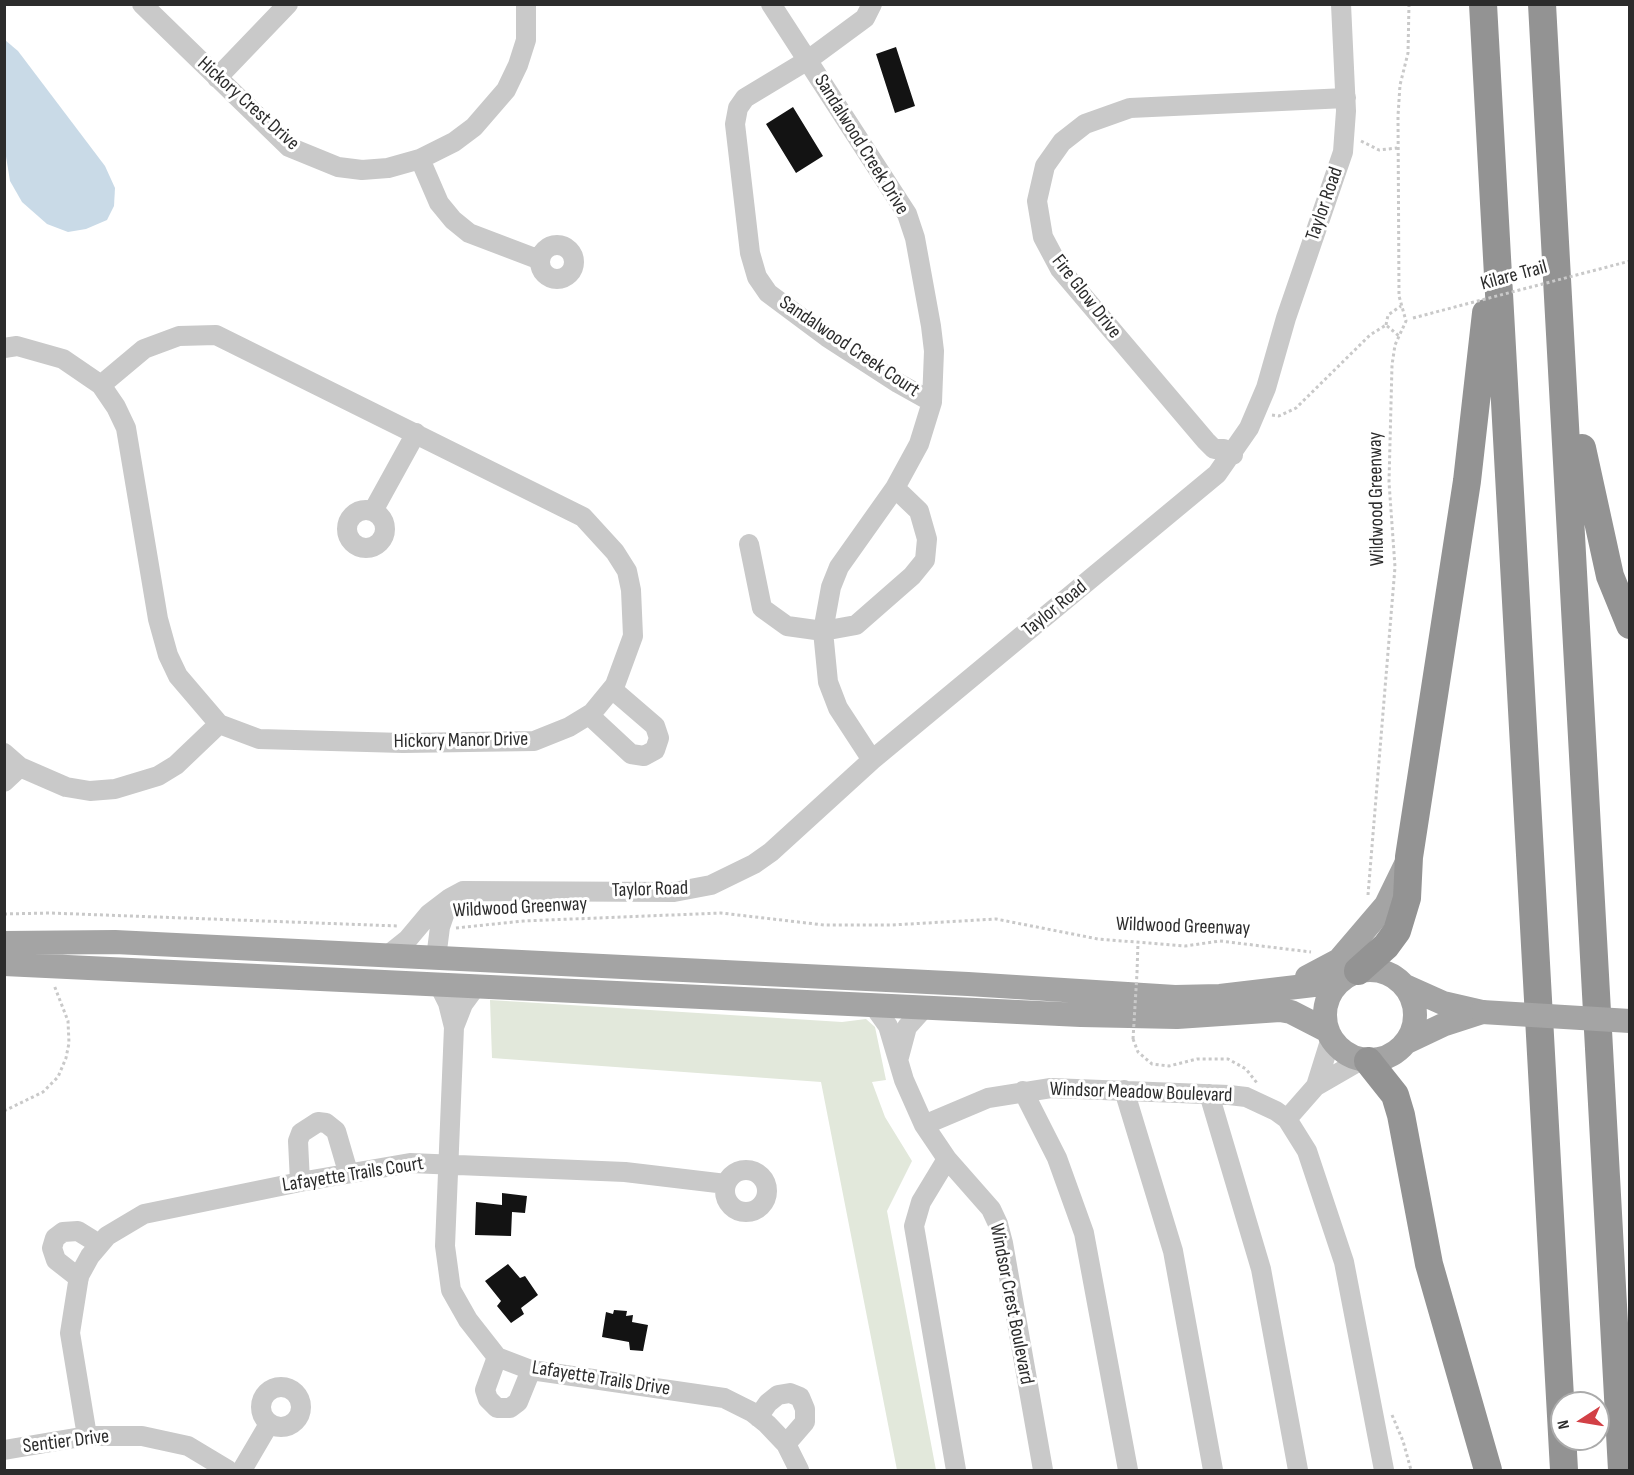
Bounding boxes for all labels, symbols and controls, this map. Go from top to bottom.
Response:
street label: Hickory Crest Drive [192,52,304,156]
street label: Sandalwood Creek Drive [808,71,914,219]
street label: Taylor Road [1301,164,1349,244]
street label: Fire Glow Drive [1046,250,1126,344]
street label: Kilare Trail [1478,256,1550,296]
street label: Sandalwood Creek Court [774,291,924,403]
street label: Wildwood Greenway [1364,432,1390,566]
street label: Taylor Road [1018,576,1092,642]
street label: Hickory Manor Drive [394,728,528,754]
street label: Taylor Road [611,877,689,903]
street label: Wildwood Greenway [452,892,588,924]
street label: Wildwood Greenway [1115,913,1251,941]
street label: Windsor Meadow Boulevard [1049,1078,1233,1108]
street label: Lafayette Trails Court [281,1152,425,1198]
street label: Windsor Crest Boulevard [984,1221,1038,1387]
street label: Lafayette Trails Drive [530,1356,672,1402]
north arrow [1550,1391,1610,1451]
text: N [1554,1418,1574,1431]
street label: Sentier Drive [21,1425,111,1459]

